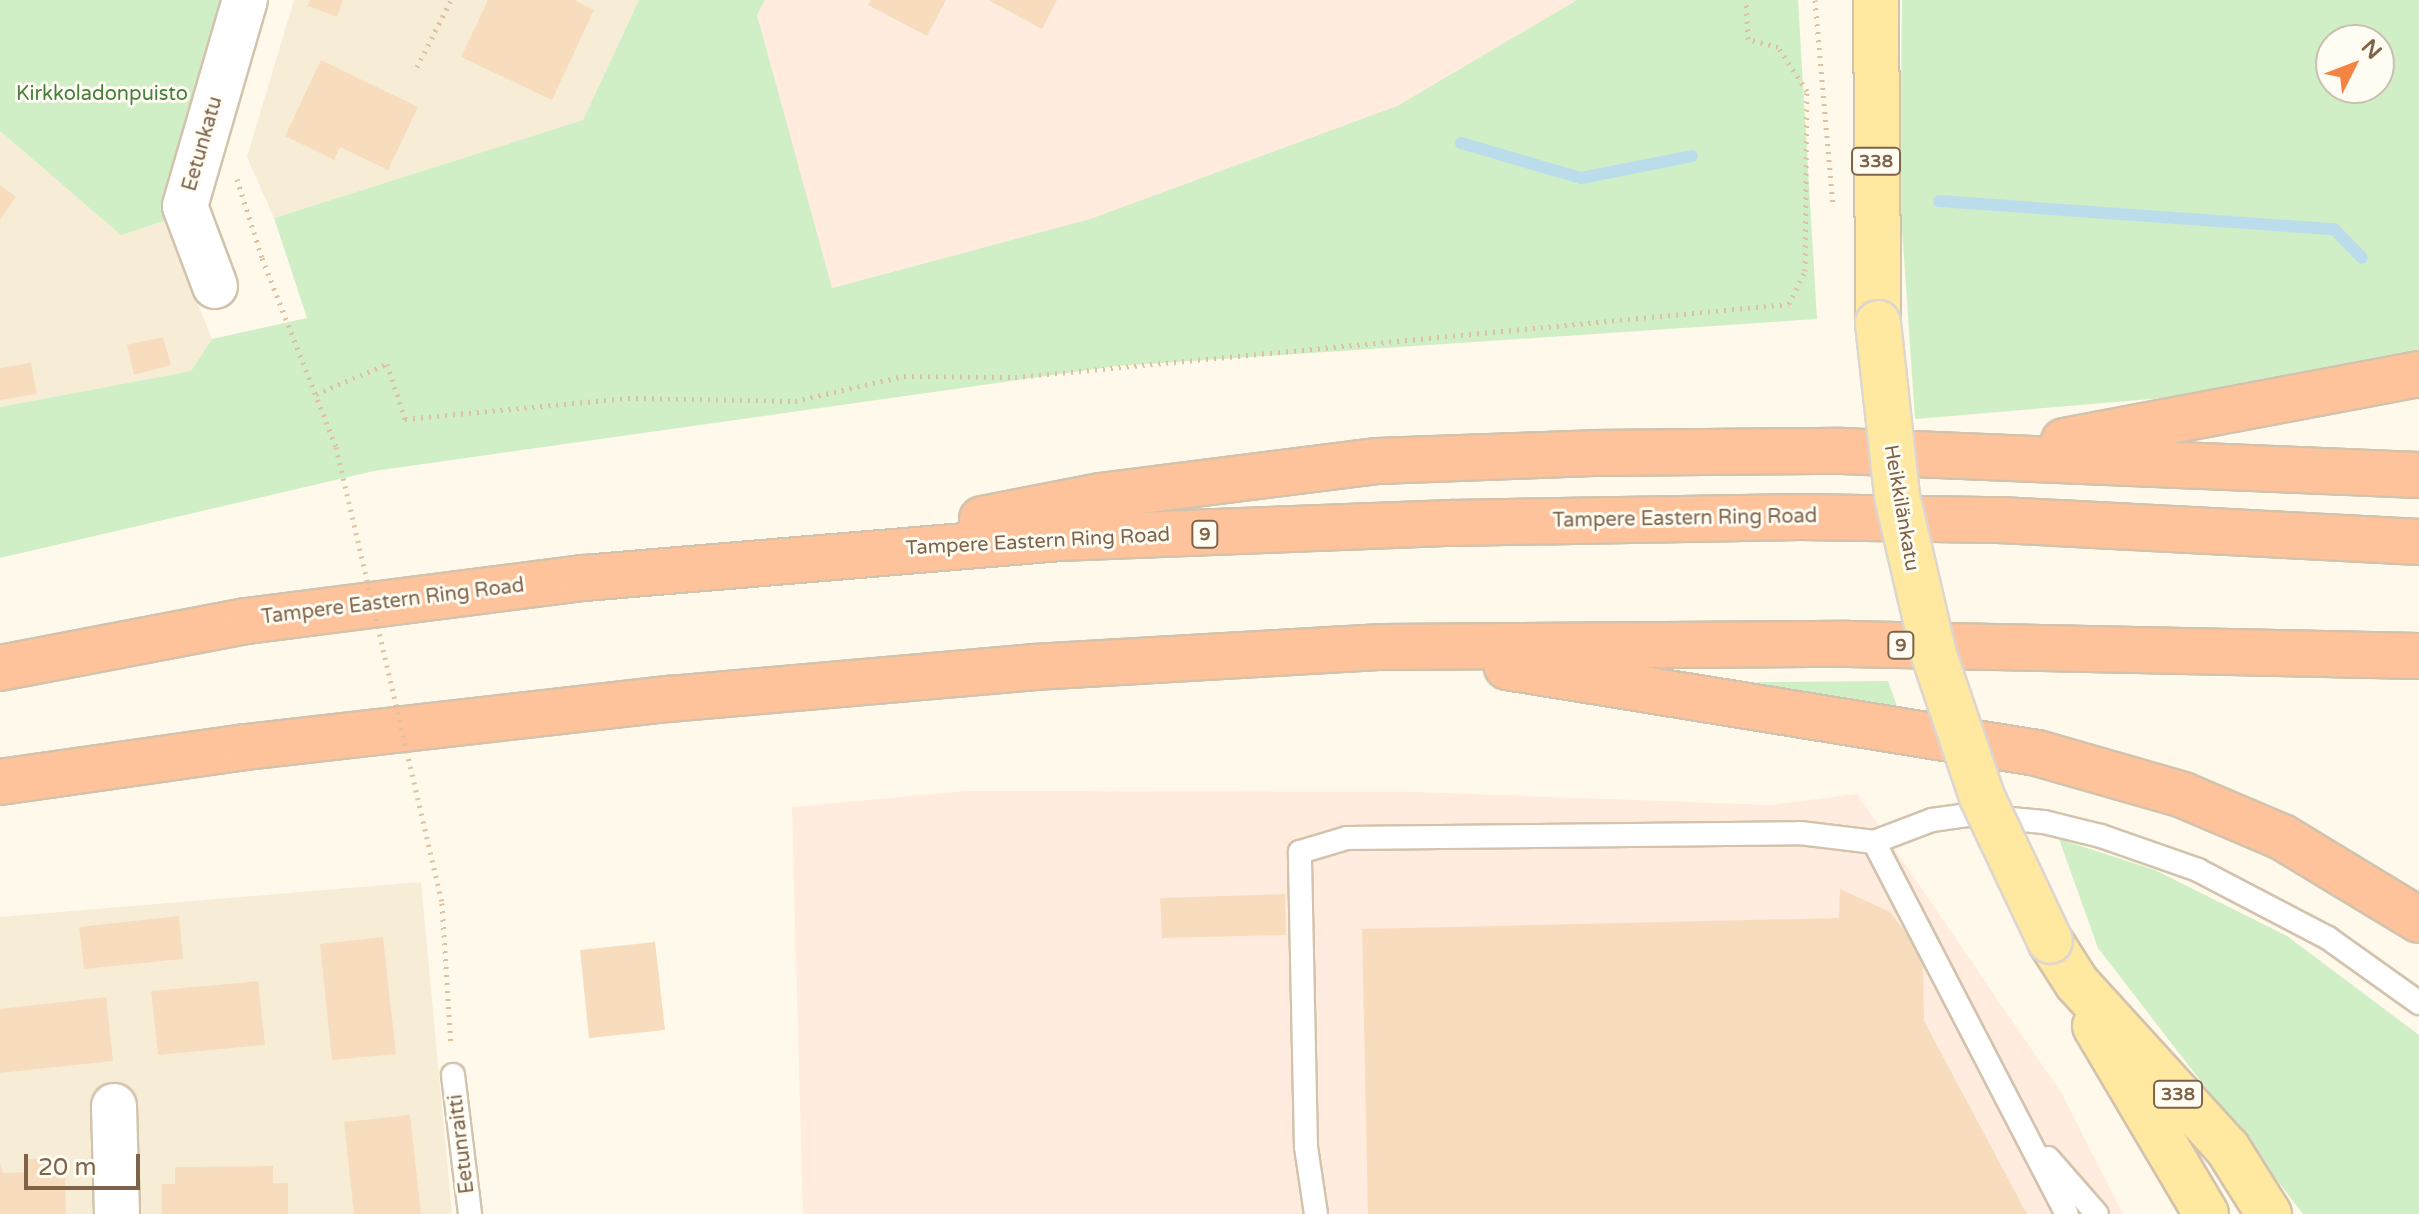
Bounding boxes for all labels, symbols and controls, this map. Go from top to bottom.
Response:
north arrow [2315,24,2395,104]
text: N [2356,34,2387,65]
park label: Kirkkoladonpuisto [16,82,188,106]
street label: Eetunkatu [178,94,228,194]
road number: 338 [1850,147,1902,175]
street label: Heikkilänkatu [1878,443,1924,573]
street label: Tampere Eastern Ring Road [1552,505,1818,533]
road number: 9 [1191,520,1219,548]
street label: Tampere Eastern Ring Road [905,523,1171,561]
street label: Tampere Eastern Ring Road [260,574,526,630]
road number: 9 [1887,631,1915,659]
road number: 338 [2152,1080,2204,1108]
street label: Eetunraitti [444,1093,480,1195]
scale bar [28,1138,144,1188]
text: 20 m [38,1153,96,1182]

